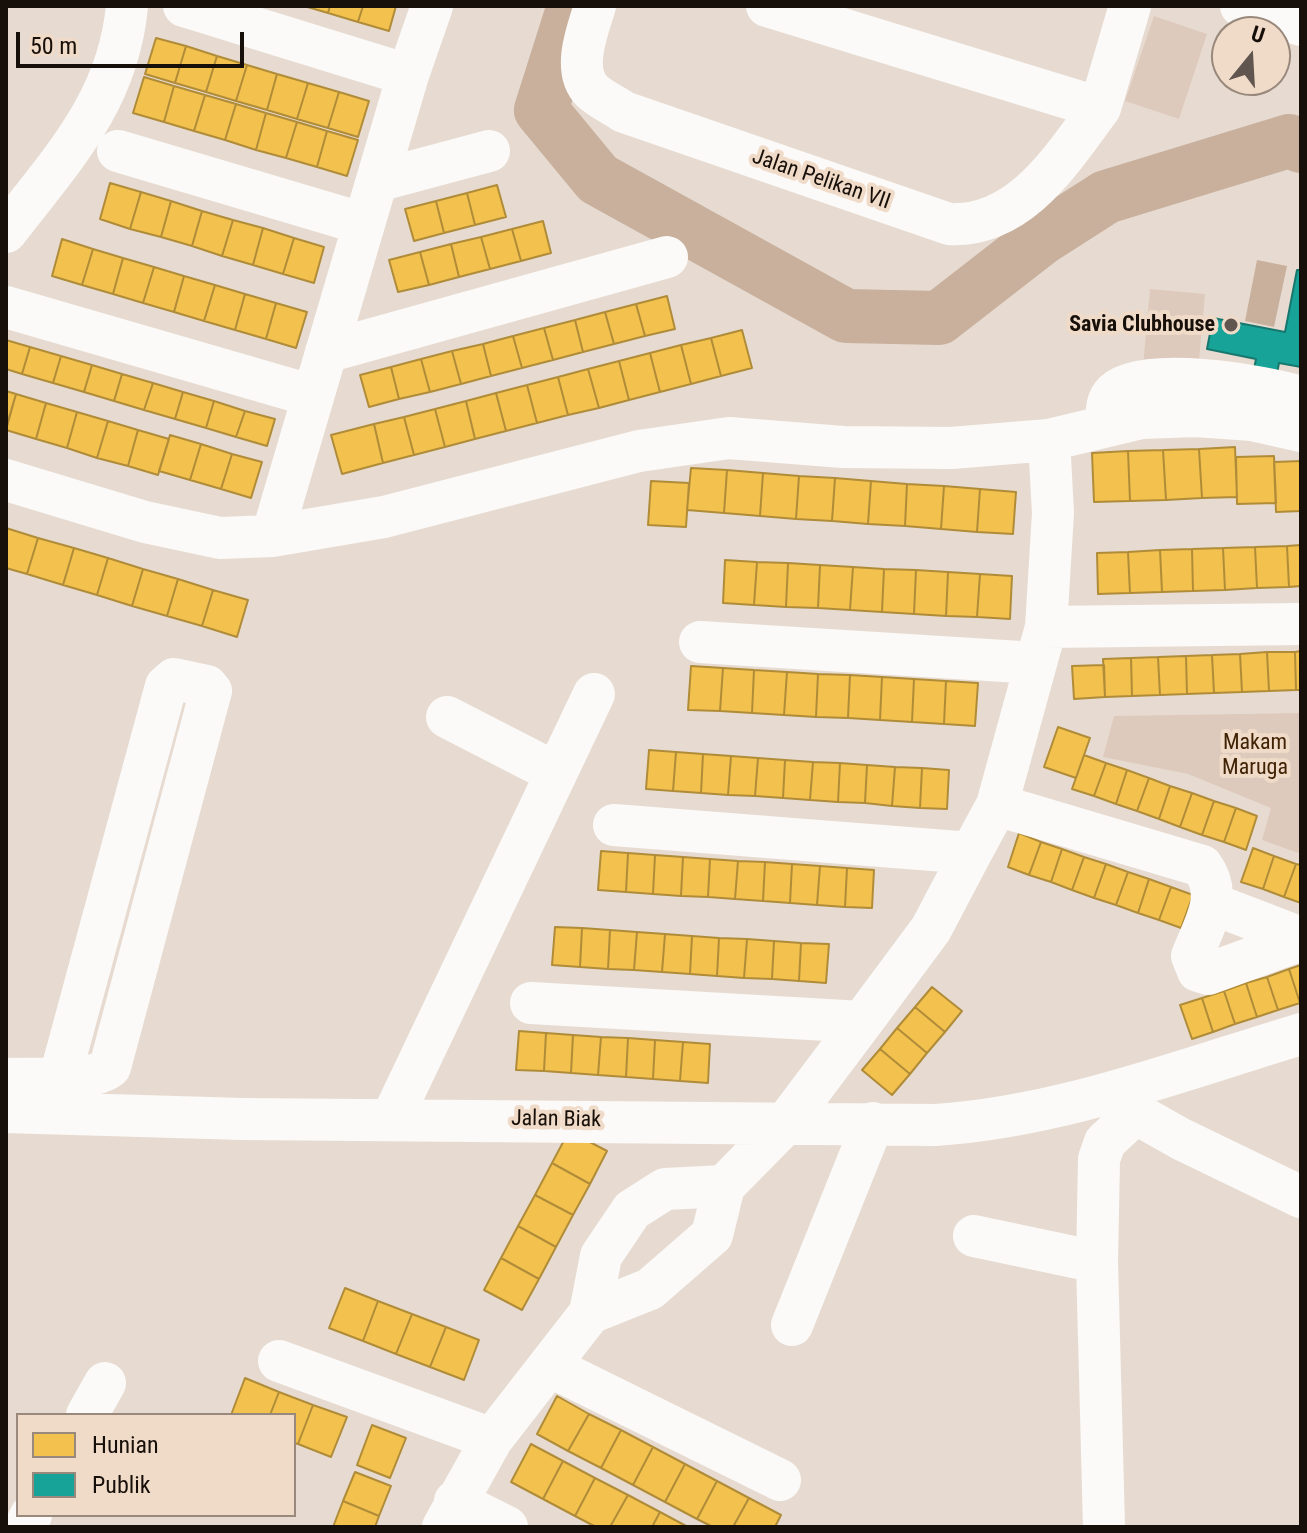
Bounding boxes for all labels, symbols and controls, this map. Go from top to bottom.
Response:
scale bar [20,16,248,66]
north arrow [1211,16,1291,96]
text: U [1248,21,1268,48]
text: 50 m [30,32,77,60]
street label: Jalan Pelikan VII [748,144,894,216]
place label: Savia Clubhouse [1069,312,1215,338]
marker: Savia Clubhouse [1222,316,1240,334]
park label: Makam Maruga [1222,730,1288,782]
street label: Jalan Biak [511,1106,601,1134]
legend [16,1413,296,1517]
text: Hunian [92,1431,159,1459]
text: Publik [92,1471,151,1499]

